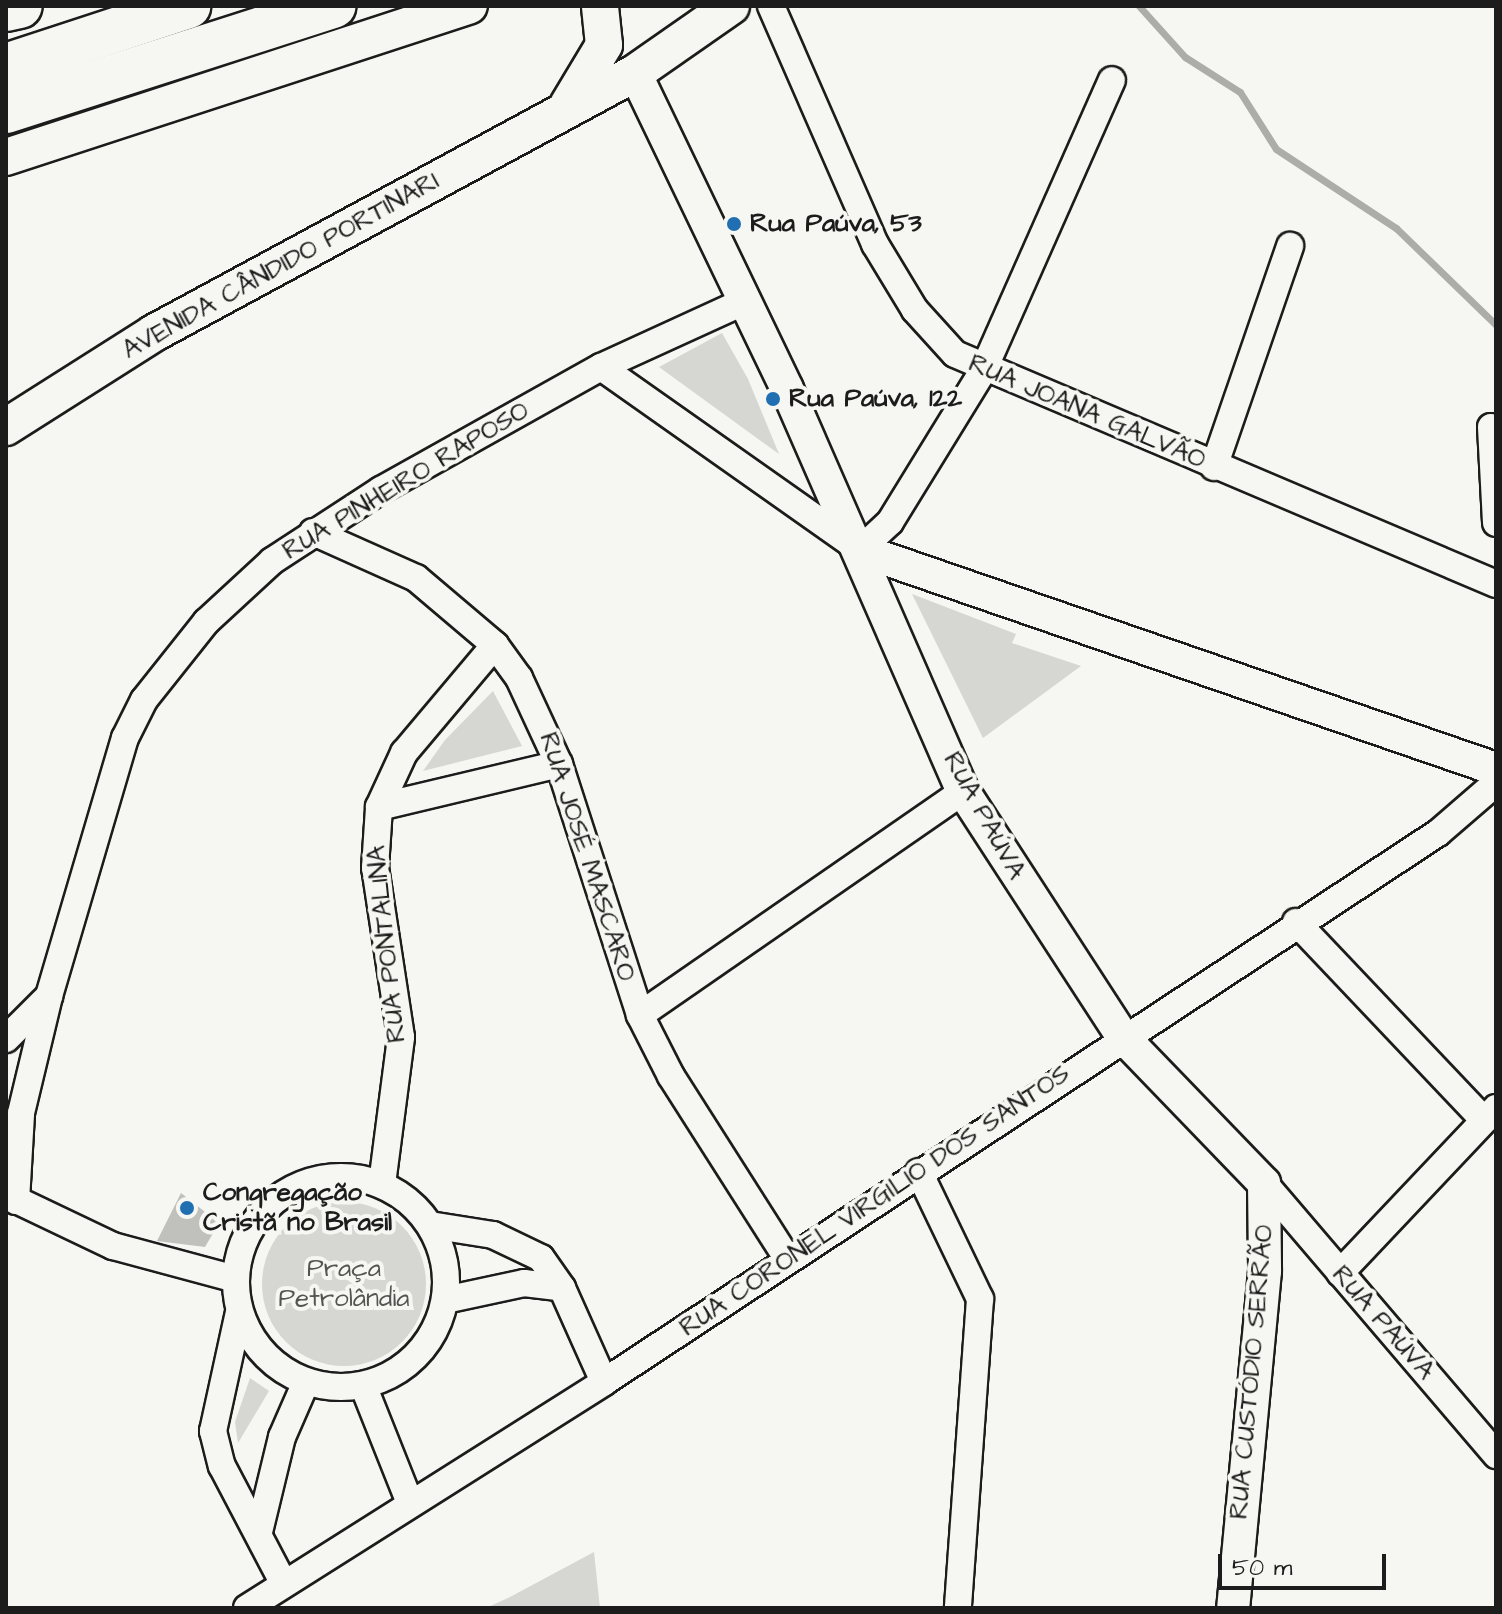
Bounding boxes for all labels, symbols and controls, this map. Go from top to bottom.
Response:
street label: AVENIDA CÂNDIDO PORTINARI [117,166,445,366]
place label: Rua Paúva, 53 [750,208,922,240]
marker: Rua Paúva, 53 [725,215,743,233]
street label: RUA JOANA GALVÃO [964,348,1210,476]
place label: Rua Paúva, 122 [789,383,962,415]
marker: Rua Paúva, 122 [764,390,782,408]
street label: RUA PINHEIRO RAPOSO [277,395,535,567]
street label: RUA JOSÉ MASCARO [532,729,642,985]
street label: RUA PAÚVA [936,747,1032,885]
street label: RUA PONTALINA [361,844,413,1044]
street label: RUA CORONEL VIRGILIO DOS SANTOS [674,1058,1076,1344]
place label: Congregação Cristã no Brasil [203,1177,392,1238]
marker: Congregação Cristã no Brasil [178,1199,196,1217]
street label: RUA CUSTÓDIO SERRÃO [1224,1224,1280,1520]
park label: Praça Petrolândia [279,1253,409,1314]
street label: RUA PAÚVA [1325,1260,1441,1386]
scale bar [1222,1538,1390,1588]
text: 50 m [1232,1551,1292,1585]

